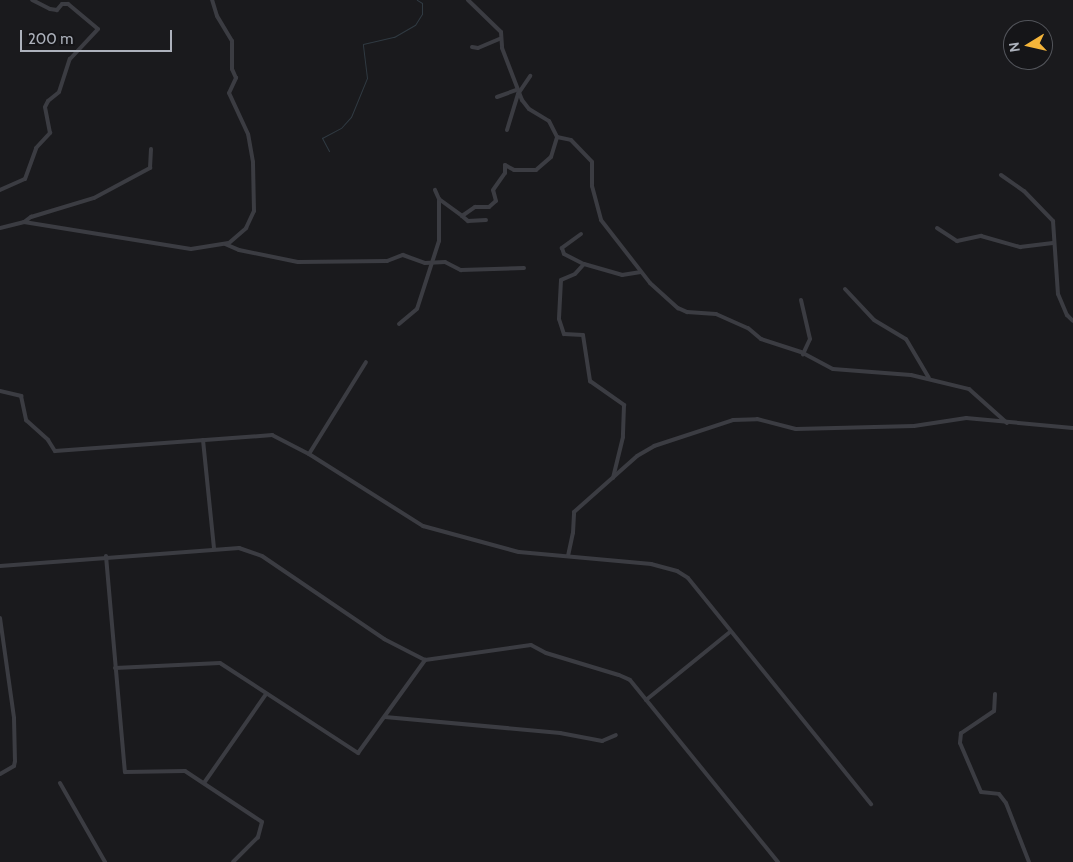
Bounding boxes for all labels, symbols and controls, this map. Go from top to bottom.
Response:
scale bar [22,20,175,52]
north arrow [1003,20,1053,70]
text: 200 m [28,30,73,48]
text: N [1005,41,1024,53]

